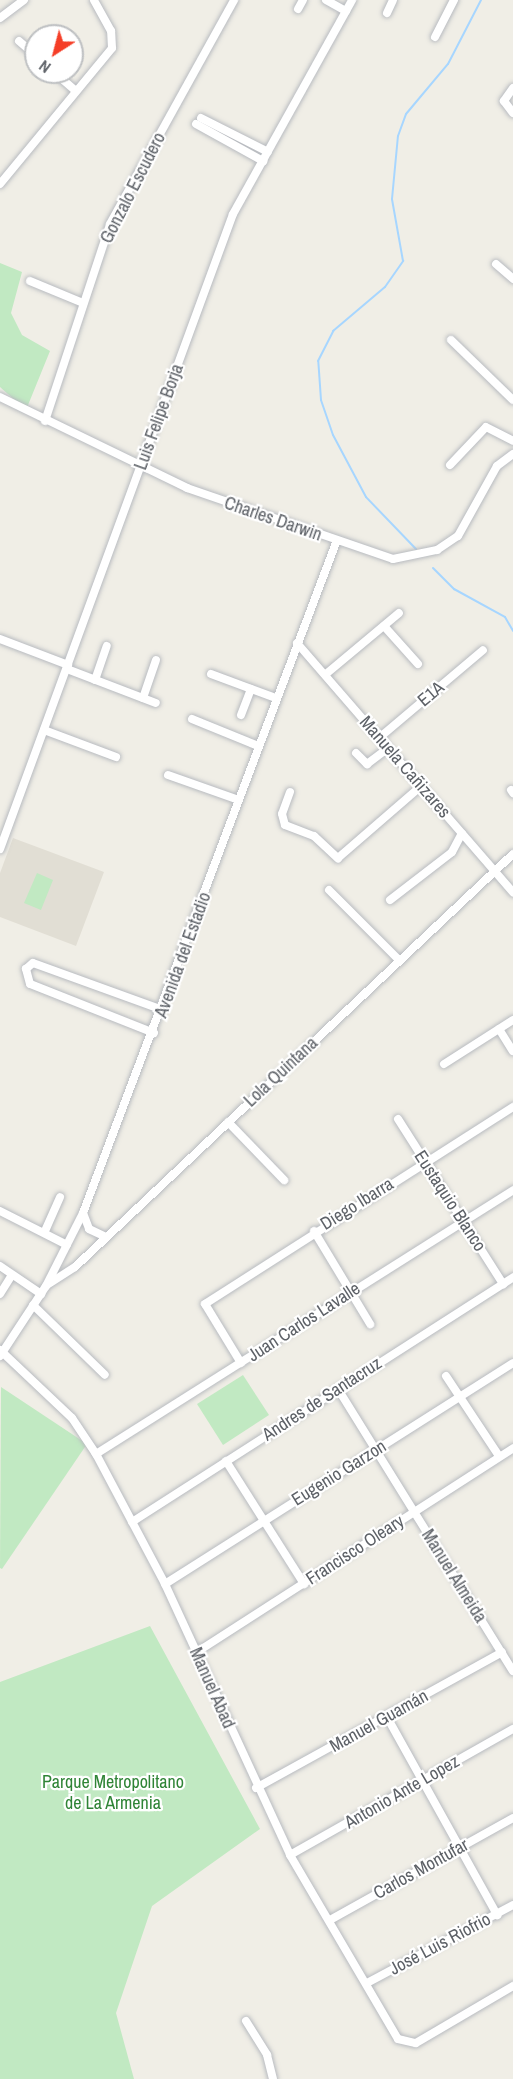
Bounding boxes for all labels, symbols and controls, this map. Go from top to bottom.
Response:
north arrow [24,24,84,84]
text: N [34,55,55,79]
street label: Gonzalo Escudero [96,129,170,247]
street label: Luis Felipe Borja [130,361,188,473]
street label: Charles Darwin [221,492,325,546]
street label: E1A [413,677,449,711]
street label: Manuela Cañizares [355,712,455,822]
street label: Avenida del Estadio [150,889,216,1021]
street label: Lola Quintana [240,1032,322,1112]
street label: Eustaquio Blanco [409,1147,491,1255]
street label: Diego Ibarra [316,1173,398,1235]
street label: Juan Carlos Lavalle [244,1278,364,1366]
street label: Andres de Santacruz [258,1352,386,1446]
street label: Eugenio Garzon [288,1435,390,1511]
street label: Francisco Oleary [302,1510,408,1590]
street label: Manuel Almeida [417,1525,491,1627]
street label: Manuel Abad [184,1644,240,1732]
street label: Manuel Guamán [326,1685,432,1757]
street label: Antonio Ante Lopez [340,1750,464,1834]
park label: Parque Metropolitano de La Armenia [42,1772,184,1814]
street label: Carlos Montufar [370,1834,472,1904]
street label: José Luis Riofrio [386,1908,494,1980]

